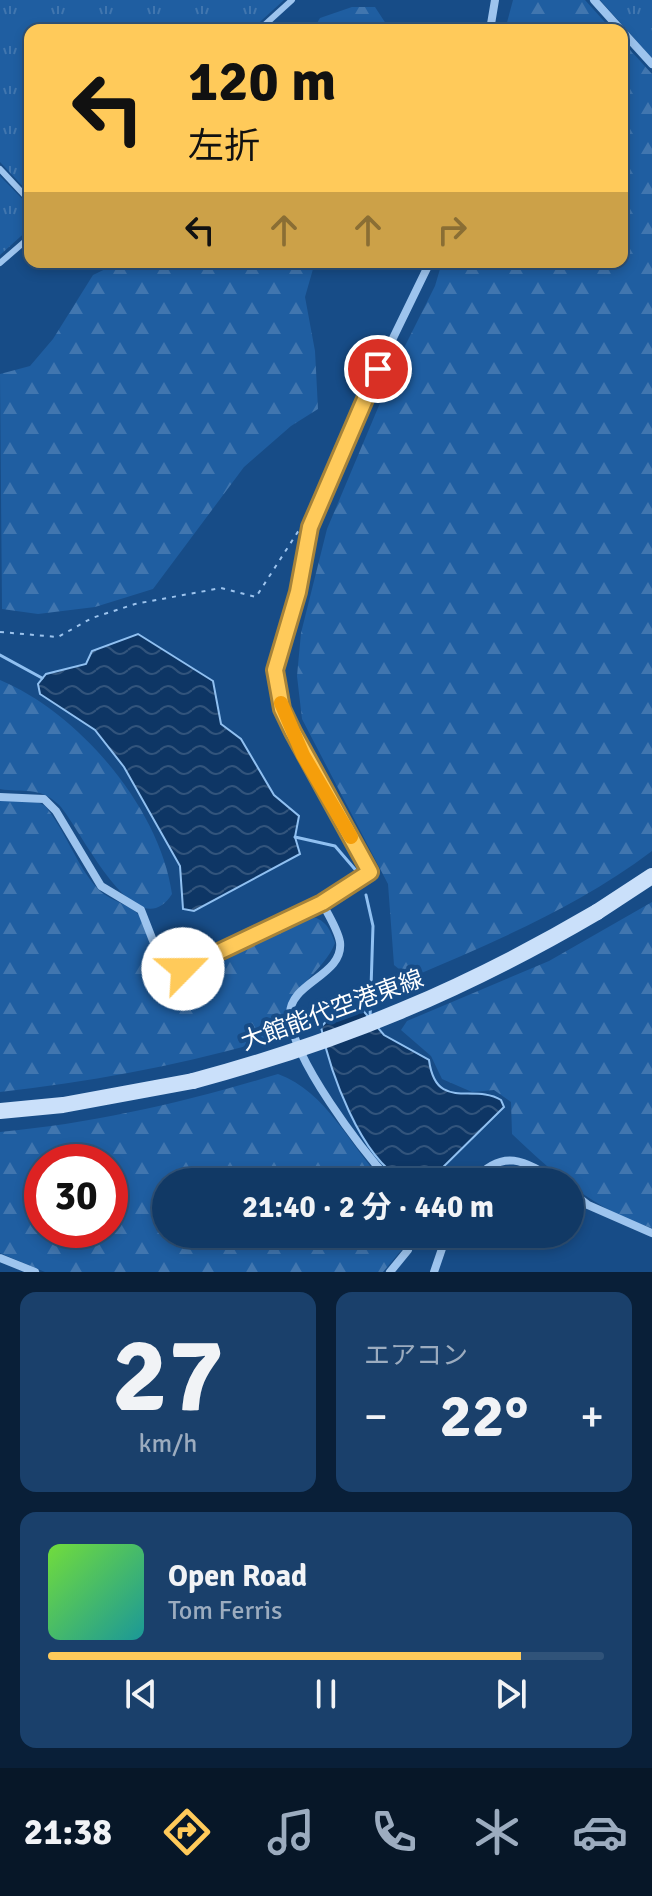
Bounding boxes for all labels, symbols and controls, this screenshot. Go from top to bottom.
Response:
text: 120 m [188,47,336,116]
icon: left [56,56,160,160]
text: 左折 [188,124,260,169]
icon: left [178,208,222,252]
icon: ahead [262,208,306,252]
icon: ahead [346,208,390,252]
icon: right [430,208,474,252]
pin [344,335,412,403]
icon: arrive [356,347,400,391]
position arrow [141,927,225,1011]
street label: 大館能代空港東線 [237,963,427,1057]
speed limit sign: 30 [24,1144,128,1248]
text: 21:40 · 2 分 · 440 m [242,1189,494,1226]
text: 27 [112,1312,224,1440]
text: エアコン [364,1340,468,1372]
text: 22° [440,1380,528,1454]
text: − [364,1390,388,1444]
text: + [580,1390,604,1444]
text: km/h [139,1428,197,1460]
text: Open Road [168,1558,307,1595]
text: Tom Ferris [168,1595,282,1627]
icon: previous [119,1672,163,1716]
icon: pause [304,1672,348,1716]
icon: next [489,1672,533,1716]
icon: directions [159,1804,215,1860]
icon: music [263,1804,319,1860]
icon: phone [366,1804,422,1860]
icon: climate [469,1804,525,1860]
icon: car [572,1804,628,1860]
text: 21:38 [24,1810,112,1855]

